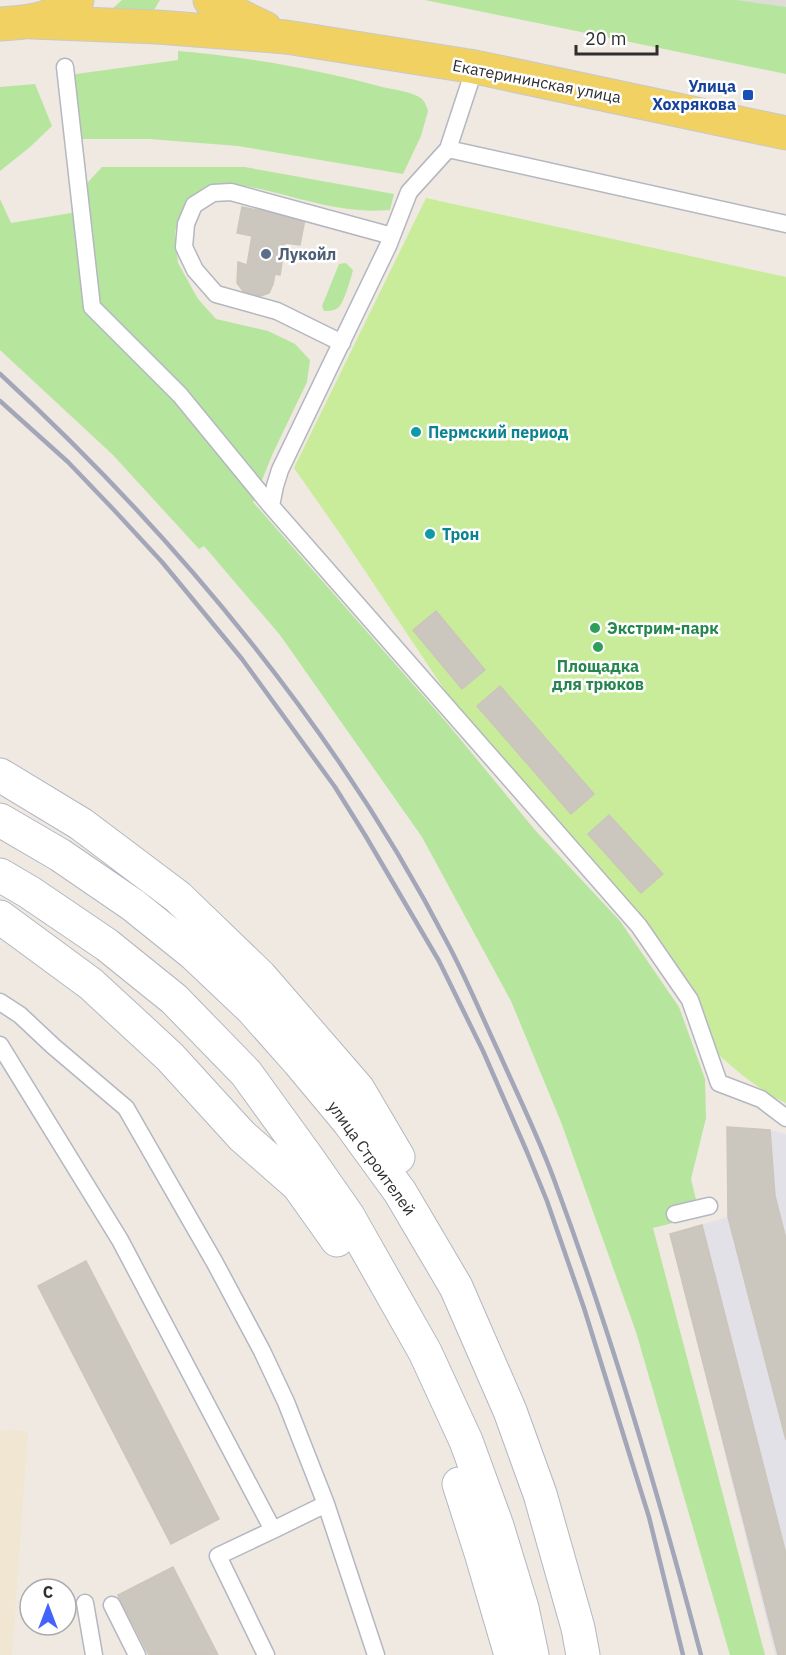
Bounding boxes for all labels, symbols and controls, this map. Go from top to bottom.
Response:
scale bar [576,18,657,56]
text: 20 m [585,27,627,50]
street label: Екатерининская улица [451,55,623,107]
place label: Улица Хохрякова [652,76,736,114]
marker: Улица Хохрякова [741,88,755,102]
place label: Лукойл [278,244,336,264]
marker: Лукойл [259,247,273,261]
place label: Пермский период [428,422,569,442]
marker: Пермский период [409,425,423,439]
place label: Трон [442,524,479,544]
marker: Трон [423,527,437,541]
place label: Экстрим-парк [607,618,719,638]
marker: Экстрим-парк [588,621,602,635]
marker: Площадка для трюков [591,640,605,654]
place label: Площадка для трюков [552,656,644,694]
street label: улица Строителей [324,1097,420,1219]
north arrow [18,1577,78,1637]
text: С [43,1582,53,1602]

